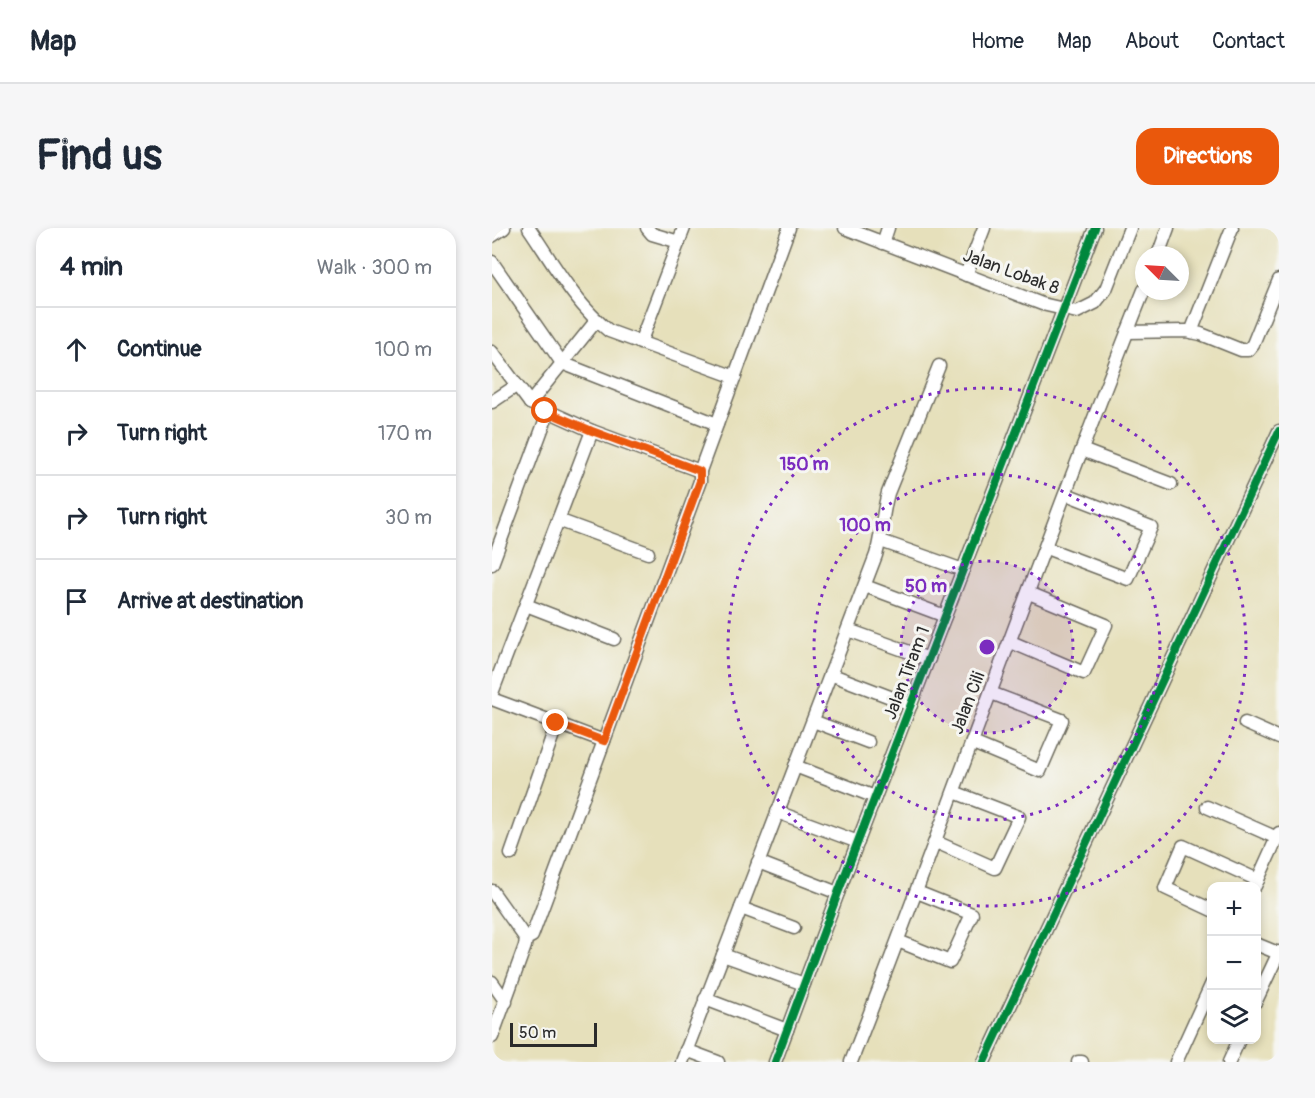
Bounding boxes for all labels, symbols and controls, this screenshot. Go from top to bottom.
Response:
text: Map [30,24,76,59]
text: Home [971,28,1024,55]
text: Map [1057,28,1092,55]
text: About [1125,28,1179,55]
text: Contact [1212,28,1285,55]
button: Directions [1136,128,1279,185]
text: Find us [36,130,162,182]
street label: Jalan Lobak 8 [960,244,1062,300]
north arrow [1135,246,1189,300]
text: 4 min [60,251,123,283]
text: Walk · 300 m [317,255,432,280]
icon: ahead [60,333,93,366]
text: Continue [117,335,201,363]
text: 100 m [375,337,432,362]
route start [531,397,557,423]
icon: right [60,417,93,450]
text: Turn right [117,419,207,447]
text: 170 m [378,421,432,446]
text: 150 m [780,453,829,476]
icon: right [60,501,93,534]
text: Turn right [117,503,207,531]
text: 30 m [385,505,432,530]
text: 100 m [839,514,891,537]
text: 50 m [905,575,947,598]
icon: arrive [60,585,93,618]
text: Arrive at destination [117,587,303,615]
street label: Jalan Tiram 1 [879,623,935,723]
centre of rings [977,637,997,657]
street label: Jalan Cili [946,669,990,737]
route end [542,709,568,735]
map controls [1207,882,1261,1044]
button: + [1207,882,1261,936]
button: − [1207,936,1261,990]
button: layers [1207,990,1261,1044]
scale bar [510,1020,597,1048]
text: 50 m [519,1023,556,1043]

